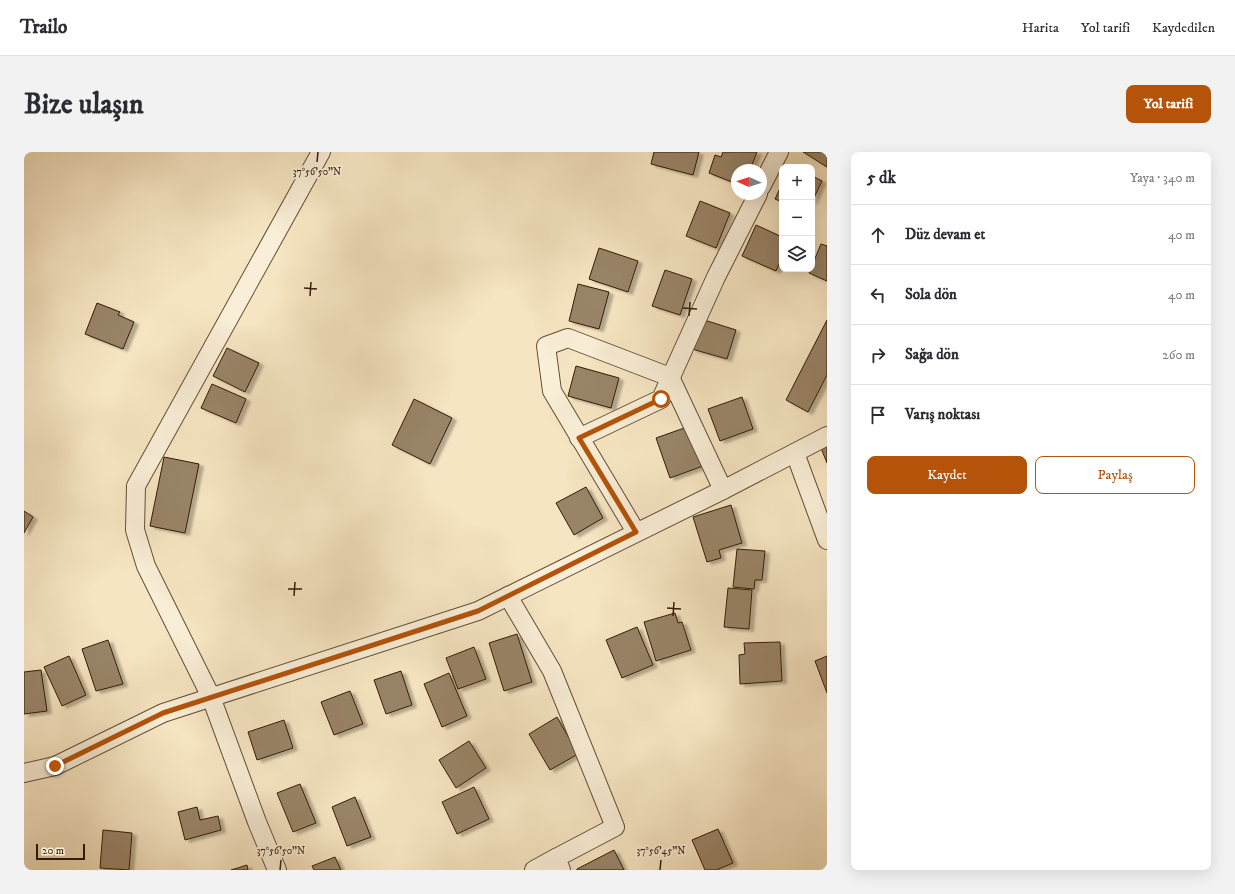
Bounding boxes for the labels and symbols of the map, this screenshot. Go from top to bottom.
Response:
north arrow [731,164,767,200]
text: 37°56'50"N [293,166,341,178]
route start [652,390,670,408]
route end [46,757,64,775]
scale bar [36,842,85,861]
text: 37°56'50"N [257,845,305,857]
text: 37°56'45"N [637,845,685,857]

